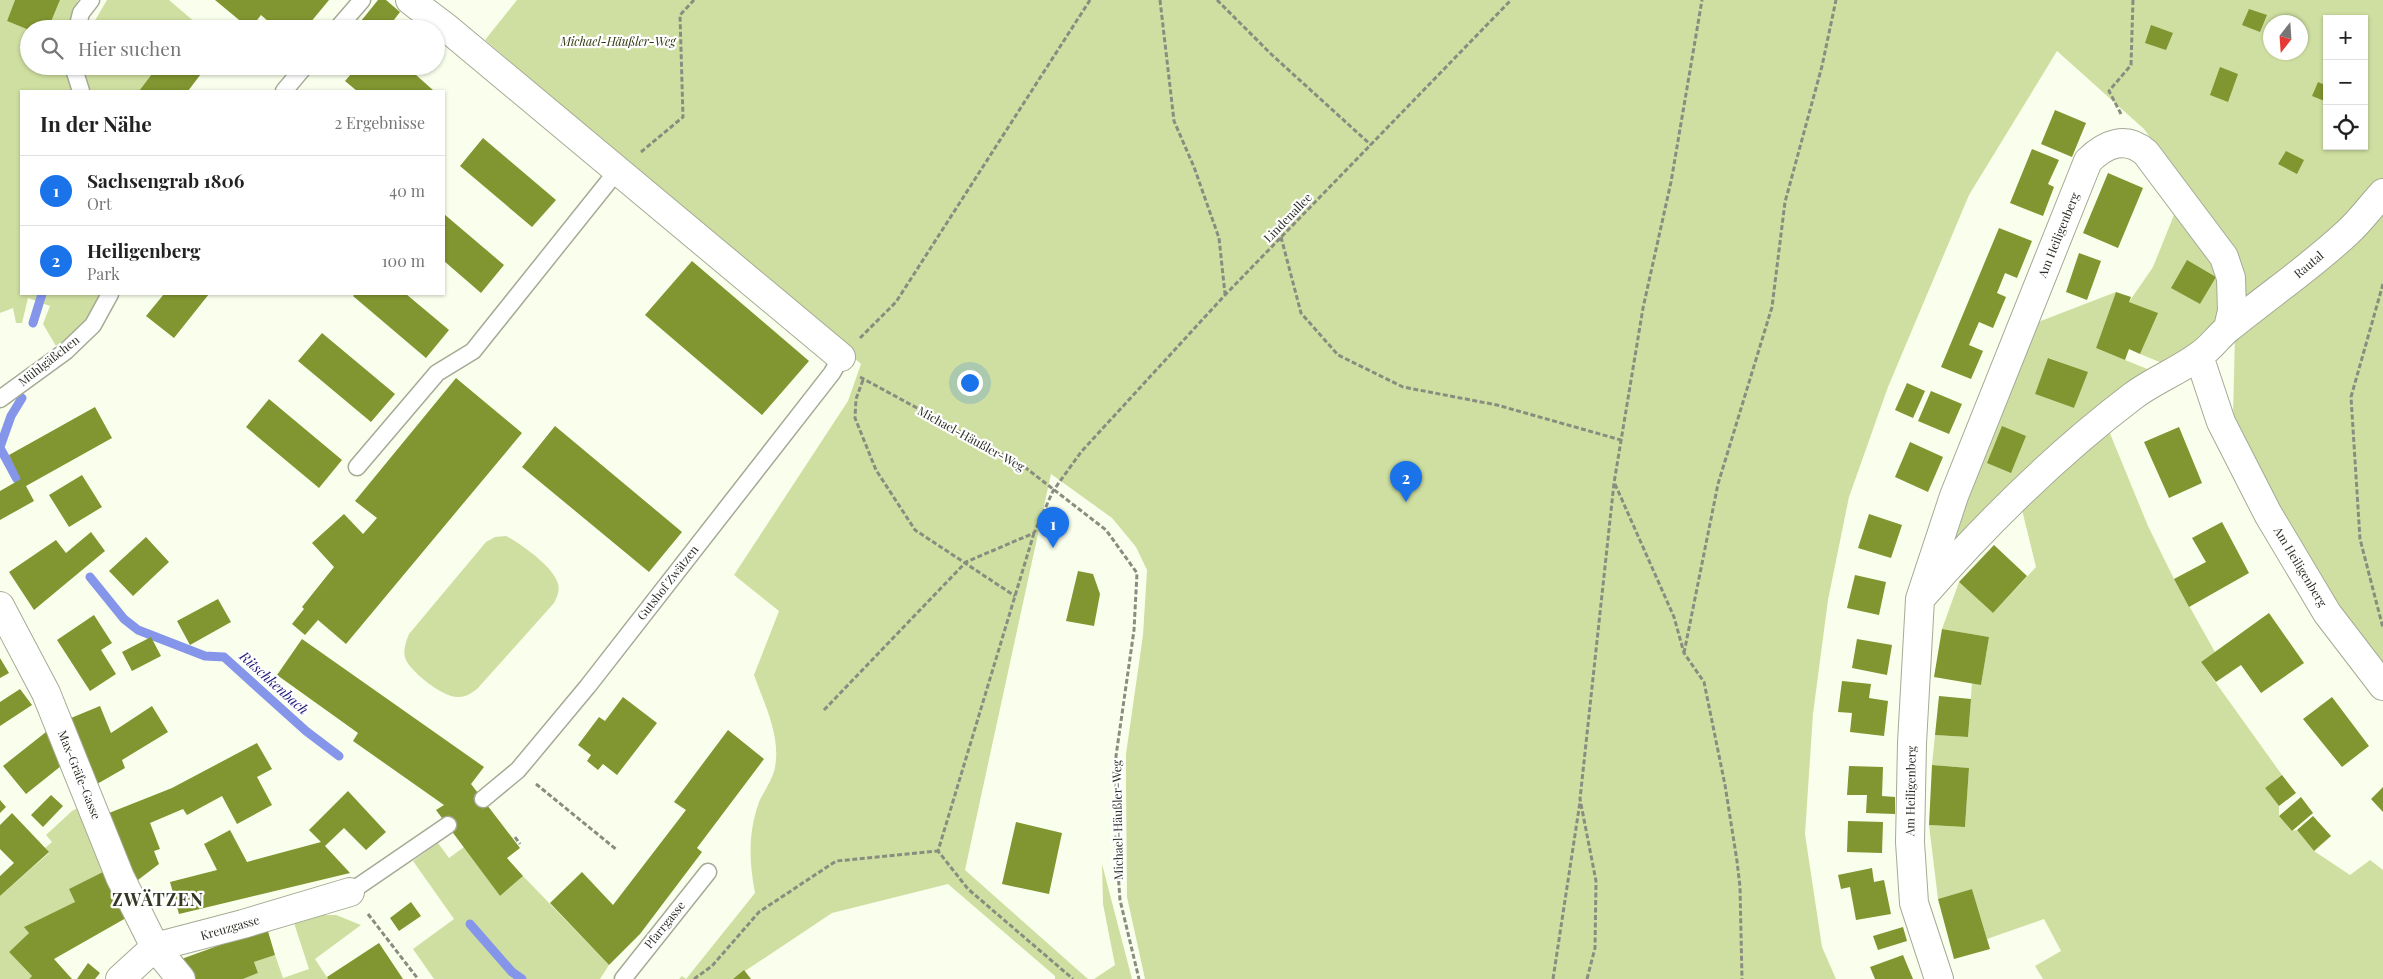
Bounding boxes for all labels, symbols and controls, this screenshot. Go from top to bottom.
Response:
north arrow [2263,15,2308,60]
map controls [2323,15,2368,150]
button: + [2323,15,2368,60]
search box [20,20,445,75]
park label: Michael-Häußler-Weg [559,33,677,49]
icon: search [38,34,66,62]
text: Hier suchen [78,35,181,61]
button: − [2323,60,2368,105]
button: locate [2323,105,2368,150]
text: In der Nähe [40,109,152,137]
text: 2 Ergebnisse [334,112,425,133]
text: Sachsengrab 1806 [87,167,244,193]
text: 1 [53,180,59,201]
text: 40 m [389,180,425,201]
street label: Lindenallee [1260,189,1315,245]
street label: Am Heiligenberg [2033,189,2083,281]
text: Ort [87,193,112,214]
text: Heiligenberg [87,237,201,263]
street label: Rautal [2290,247,2327,281]
text: 2 [52,250,60,271]
text: 100 m [382,250,425,271]
text: Park [87,263,120,284]
street label: Mühlgäßchen [15,331,82,389]
your location [957,370,983,396]
street label: Michael-Häußler-Weg [915,402,1028,475]
pin: 2 [1390,461,1422,502]
pin: 1 [1037,507,1069,548]
street label: Am Heiligenberg [2270,523,2331,610]
street label: Gutshof Zwätzen [633,542,701,623]
water label: Ritschkenbach [235,646,313,719]
street label: Max-Gräfe-Gasse [55,728,105,822]
street label: Am Heiligenberg [1901,745,1919,837]
street label: Michael-Häußler-Weg [1108,759,1126,880]
district label: ZWÄTZEN [112,887,204,911]
street label: Pfarrgasse [640,897,688,951]
street label: Kreuzgasse [198,911,261,943]

